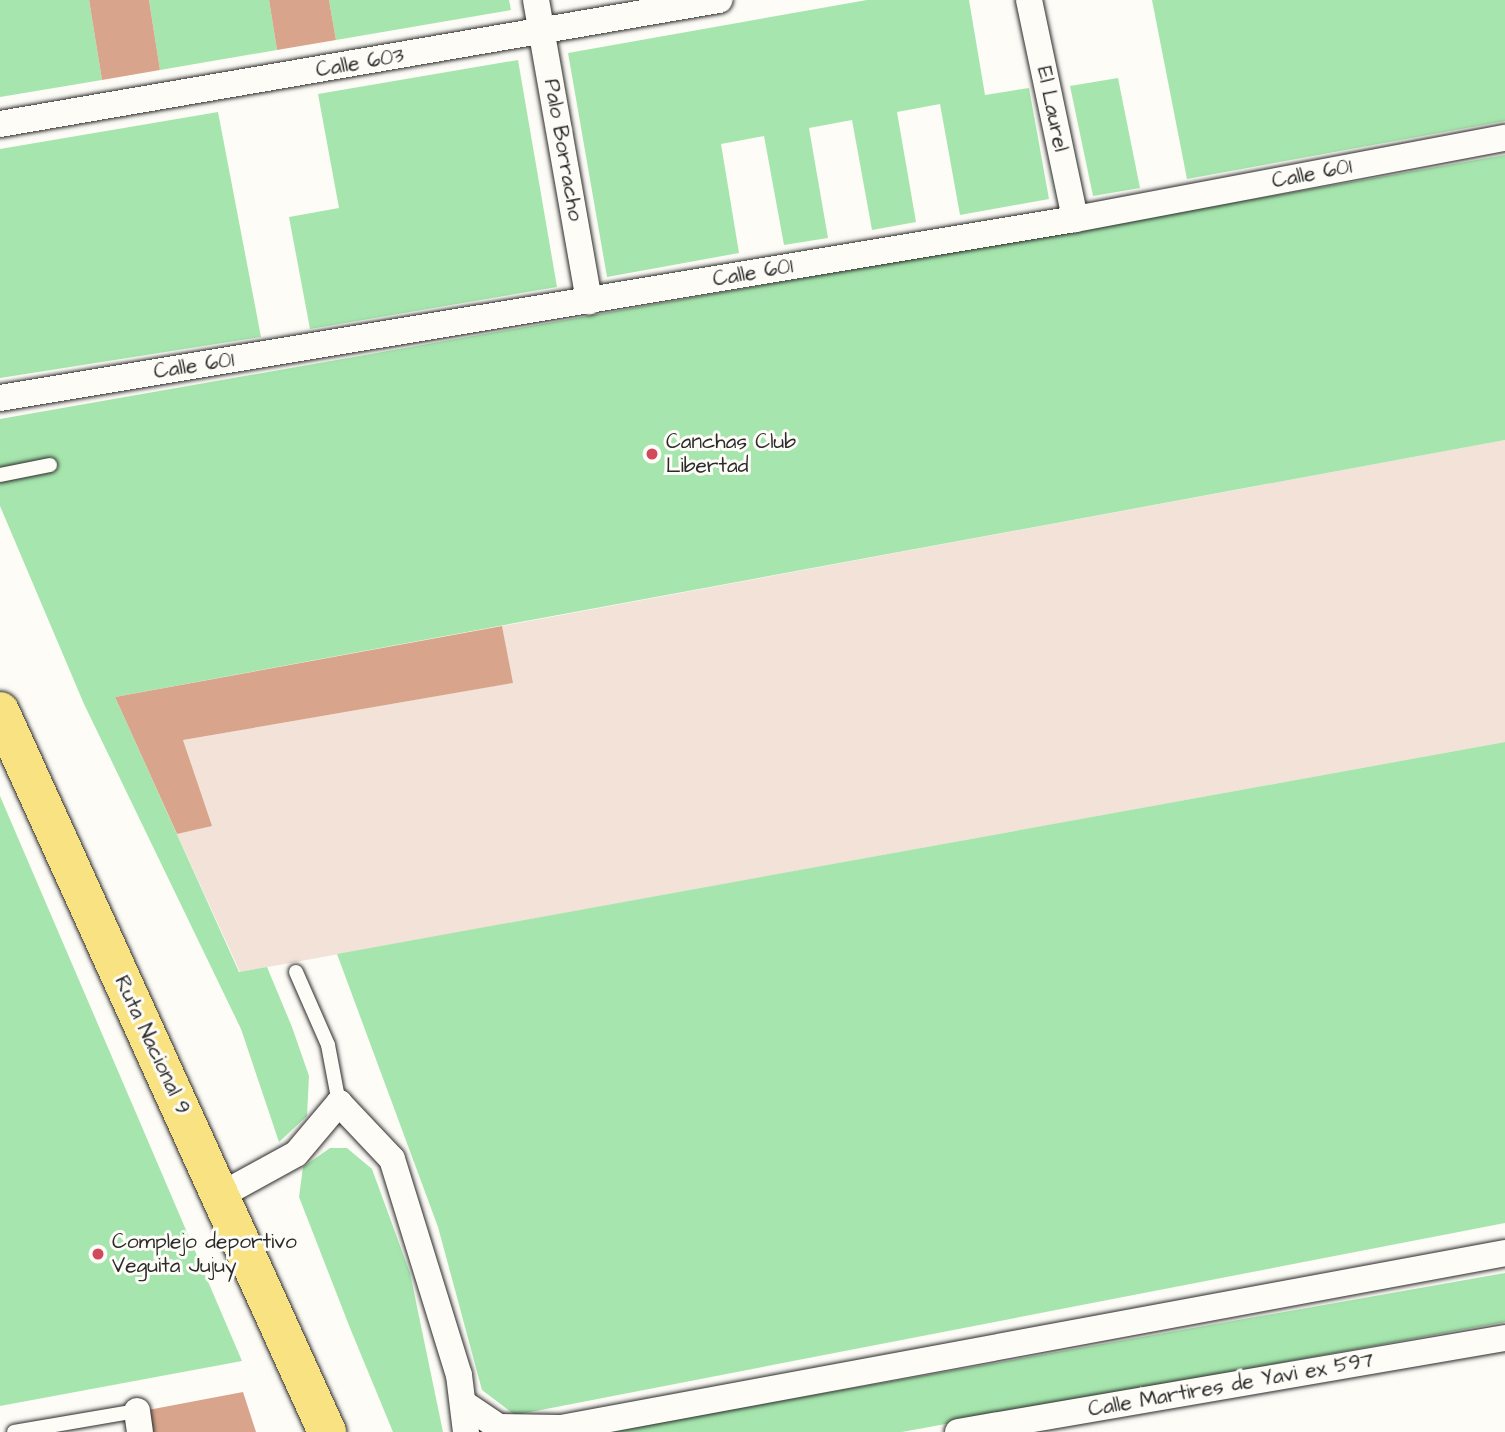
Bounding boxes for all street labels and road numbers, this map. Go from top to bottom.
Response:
street label: Calle 603 [314,43,406,83]
street label: El Laurel [1031,64,1073,154]
street label: Palo Borracho [538,77,588,223]
street label: Calle 601 [1270,154,1354,194]
street label: Calle 601 [711,254,795,292]
street label: Calle 601 [152,347,236,385]
street label: Ruta Nacional 9 [109,972,195,1118]
street label: Calle Martires de Yavi ex 597 [1086,1347,1376,1423]

